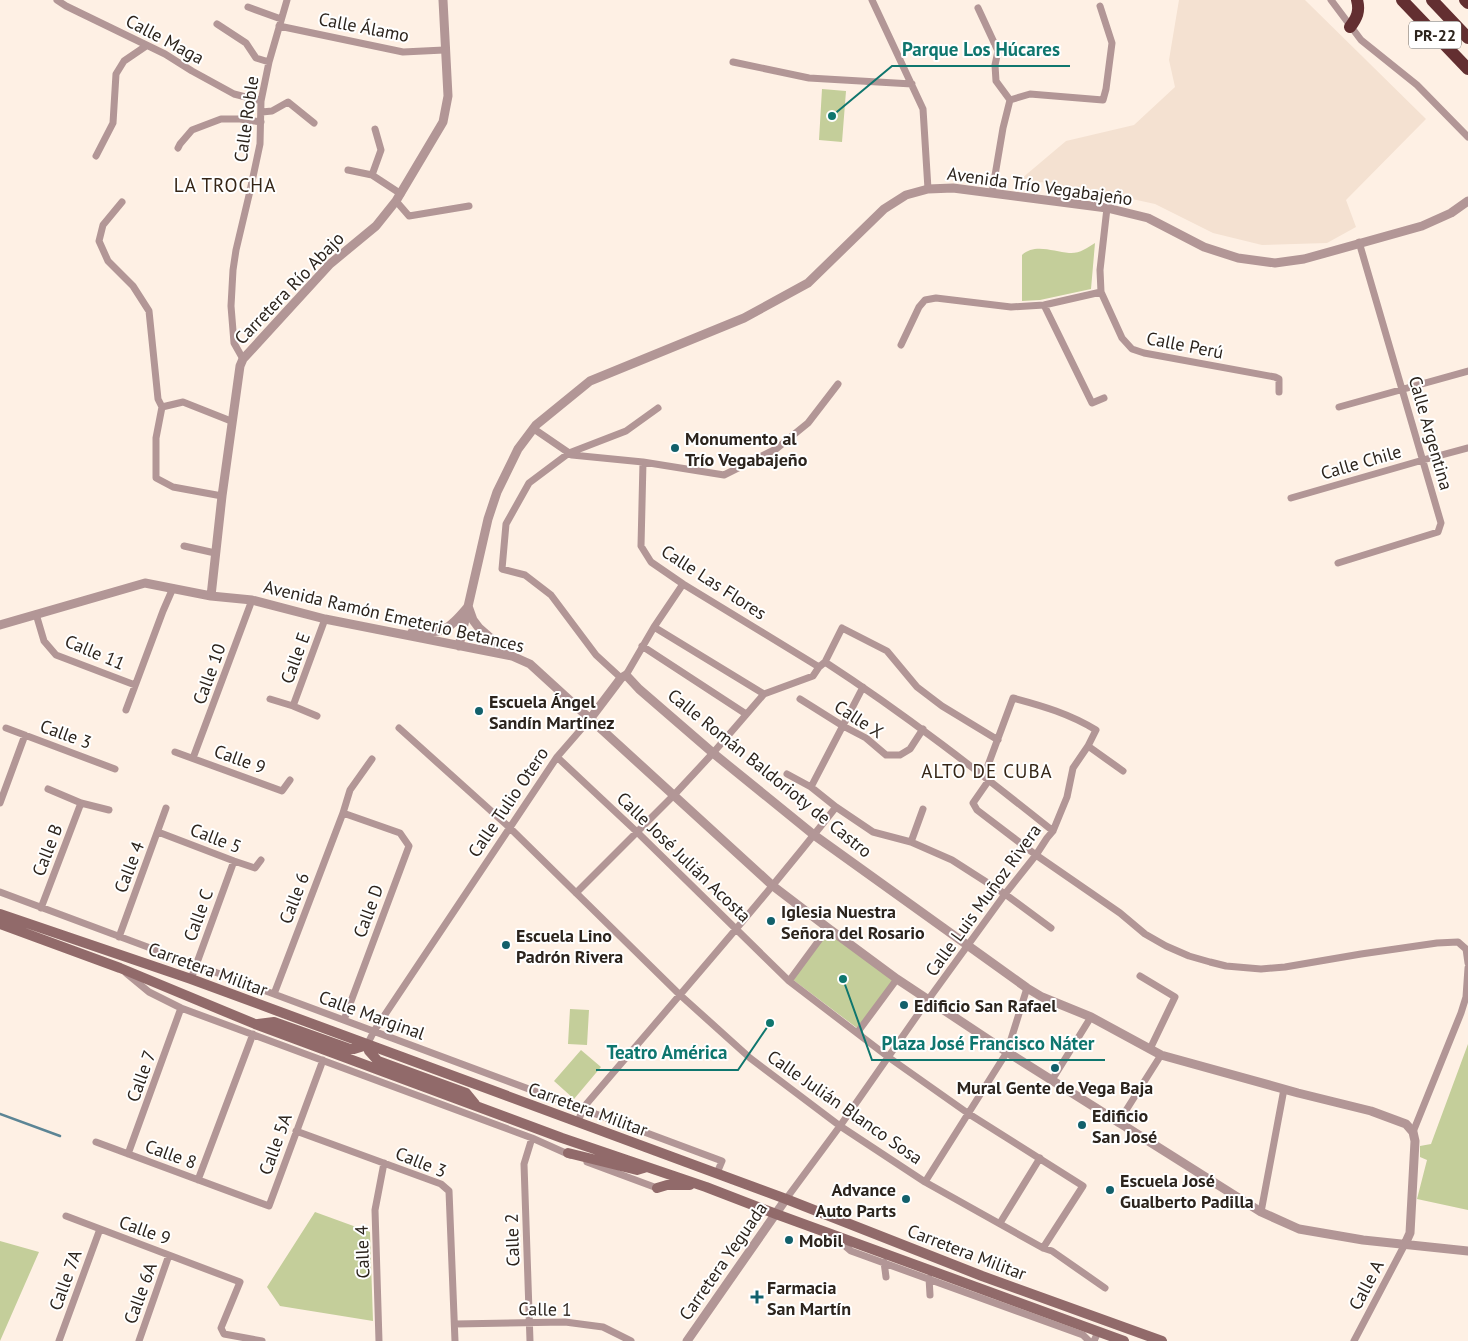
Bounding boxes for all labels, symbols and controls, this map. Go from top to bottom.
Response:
street label: Calle Álamo [317,7,411,47]
street label: Calle Maga [122,9,208,69]
road number: PR-22 [1409,22,1461,48]
callout: Parque Los Húcares [892,32,1070,66]
text: Parque Los Húcares [902,37,1060,61]
street label: Calle Roble [229,74,263,164]
street label: Avenida Trío Vegabajeño [946,162,1134,210]
district label: LA TROCHA [174,173,276,197]
street label: Carretera Río Abajo [229,227,349,349]
street label: Calle Perú [1145,326,1225,364]
street label: Calle Argentina [1404,373,1458,493]
place label: Monumento al Trío Vegabajeño [685,427,808,471]
street label: Calle Chile [1318,440,1404,484]
marker: Monumento al Trío Vegabajeño [669,442,681,454]
street label: Calle Las Flores [657,539,771,625]
street label: Avenida Ramón Emeterio Betances [261,575,527,657]
street label: Calle 11 [62,629,128,675]
street label: Calle E [275,629,315,687]
street label: Calle 10 [187,640,231,708]
street label: Calle Román Baldorioty de Castro [663,683,877,863]
place label: Escuela Ángel Sandín Martínez [489,690,615,734]
street label: Calle X [830,695,888,743]
marker: Escuela Ángel Sandín Martínez [473,705,485,717]
street label: Calle 3 [37,714,95,754]
street label: Calle 9 [211,739,269,779]
street label: Calle Tulio Otero [463,742,553,862]
district label: ALTO DE CUBA [921,759,1053,783]
street label: Calle José Julián Acosta [612,787,756,927]
street label: Calle 5 [187,818,245,858]
street label: Calle Luis Muñoz Rivera [920,819,1046,981]
street label: Calle B [27,821,67,879]
street label: Calle 4 [109,838,149,896]
street label: Calle 6 [274,869,314,927]
street label: Calle D [348,881,388,941]
street label: Calle C [178,886,218,944]
place label: Iglesia Nuestra Señora del Rosario [781,900,925,944]
marker: Iglesia Nuestra Señora del Rosario [765,915,777,927]
place label: Escuela Lino Padrón Rivera [516,924,623,968]
street label: Carretera Militar [145,937,271,1001]
marker: Escuela Lino Padrón Rivera [500,939,512,951]
street label: Calle Marginal [316,985,429,1045]
place label: Edificio San Rafael [914,994,1057,1017]
marker: Edificio San Rafael [898,999,910,1011]
callout: Plaza José Francisco Náter [872,1026,1105,1060]
text: Plaza José Francisco Náter [882,1031,1095,1055]
callout: Teatro América [596,1036,738,1070]
text: Teatro América [607,1040,727,1064]
street label: Calle Julián Blanco Sosa [763,1045,927,1169]
street label: Calle 7 [121,1047,161,1105]
marker: Mural Gente de Vega Baja [1049,1062,1061,1074]
place label: Mural Gente de Vega Baja [957,1076,1153,1099]
street label: Carretera Militar [525,1077,651,1141]
place label: Edificio San José [1092,1104,1157,1148]
street label: Calle 5A [253,1110,297,1178]
marker: Edificio San José [1076,1119,1088,1131]
street label: Calle 8 [142,1134,200,1174]
street label: Calle 3 [392,1141,450,1183]
place label: Escuela José Gualberto Padilla [1120,1169,1254,1213]
place label: Advance Auto Parts [816,1178,896,1222]
marker: Escuela José Gualberto Padilla [1104,1184,1116,1196]
marker: Advance Auto Parts [900,1193,912,1205]
street label: Carretera Yeguada [674,1197,772,1325]
street label: Calle 9 [116,1210,174,1250]
street label: Calle 2 [500,1213,524,1267]
street label: Carretera Militar [904,1219,1030,1285]
street label: Calle 4 [350,1225,374,1279]
place label: Mobil [799,1229,844,1252]
marker: Mobil [783,1234,795,1246]
street label: Calle 7A [43,1246,87,1313]
street label: Calle A [1343,1256,1389,1314]
street label: Calle 6A [118,1259,162,1327]
place label: Farmacia San Martín [767,1276,851,1320]
marker: Farmacia San Martín [751,1291,763,1303]
street label: Calle 1 [518,1297,572,1321]

